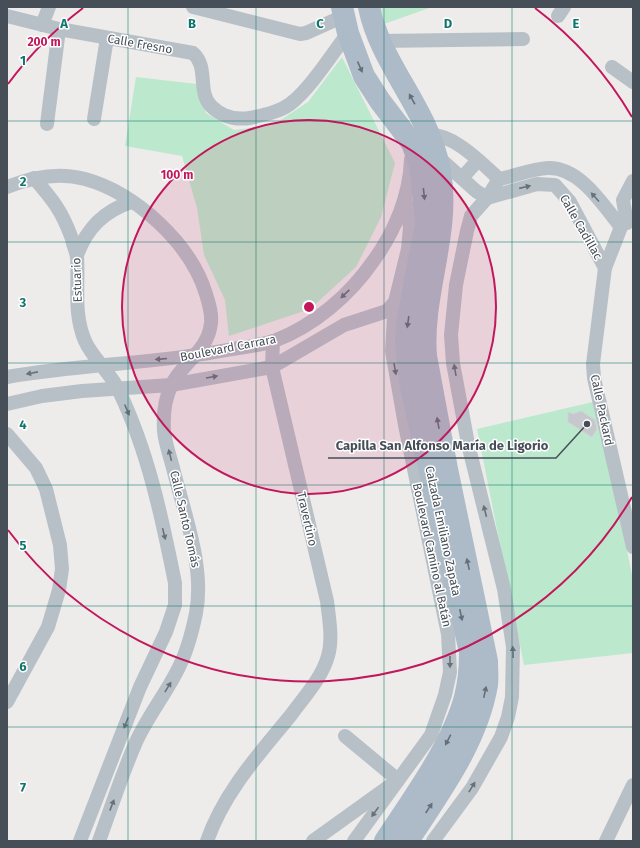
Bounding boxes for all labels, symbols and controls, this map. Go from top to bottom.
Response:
text: A [59,16,68,31]
text: B [188,16,196,31]
text: C [316,16,324,31]
text: D [444,16,453,31]
text: E [573,16,580,31]
street label: Calle Fresno [106,31,174,57]
text: 200 m [27,35,61,49]
text: 1 [20,53,26,68]
one-way arrow [357,61,363,72]
one-way arrow [409,93,416,105]
text: 100 m [161,168,193,182]
text: 2 [20,174,27,189]
one-way arrow [518,184,531,190]
one-way arrow [421,188,427,200]
street label: Calle Cadillac [557,192,605,262]
one-way arrow [591,192,600,202]
street label: Estuario [69,257,85,303]
one-way arrow [340,289,350,299]
text: 3 [19,295,27,310]
centre of rings [302,300,316,314]
one-way arrow [405,316,411,329]
street label: Boulevard Carrara [179,332,277,364]
one-way arrow [155,356,167,363]
one-way arrow [392,363,398,375]
one-way arrow [452,364,458,376]
one-way arrow [26,370,38,376]
street label: Calle Packard [588,373,616,447]
one-way arrow [206,374,218,380]
one-way arrow [125,404,131,416]
text: 4 [19,417,27,432]
one-way arrow [435,417,441,429]
callout: Capilla San Alfonso María de Ligorio [328,433,556,458]
text: Capilla San Alfonso María de Ligorio [336,438,549,453]
one-way arrow [166,448,172,461]
street label: Calzada Emiliano Zapata [422,465,464,597]
street label: Calle Santo Tomás [167,469,203,569]
street label: Boulevard Camino al Batán [410,482,454,628]
street label: Travertino [294,491,320,547]
one-way arrow [481,505,487,517]
one-way arrow [162,528,168,540]
text: 5 [20,538,27,553]
one-way arrow [464,558,470,570]
one-way arrow [459,608,465,621]
one-way arrow [510,645,516,658]
one-way arrow [447,656,453,669]
text: 6 [19,659,27,674]
one-way arrow [164,681,171,693]
one-way arrow [483,686,489,698]
one-way arrow [123,718,129,730]
one-way arrow [444,734,451,745]
text: 7 [20,780,26,795]
one-way arrow [469,781,476,793]
one-way arrow [110,798,116,810]
one-way arrow [425,803,433,813]
one-way arrow [371,807,379,818]

